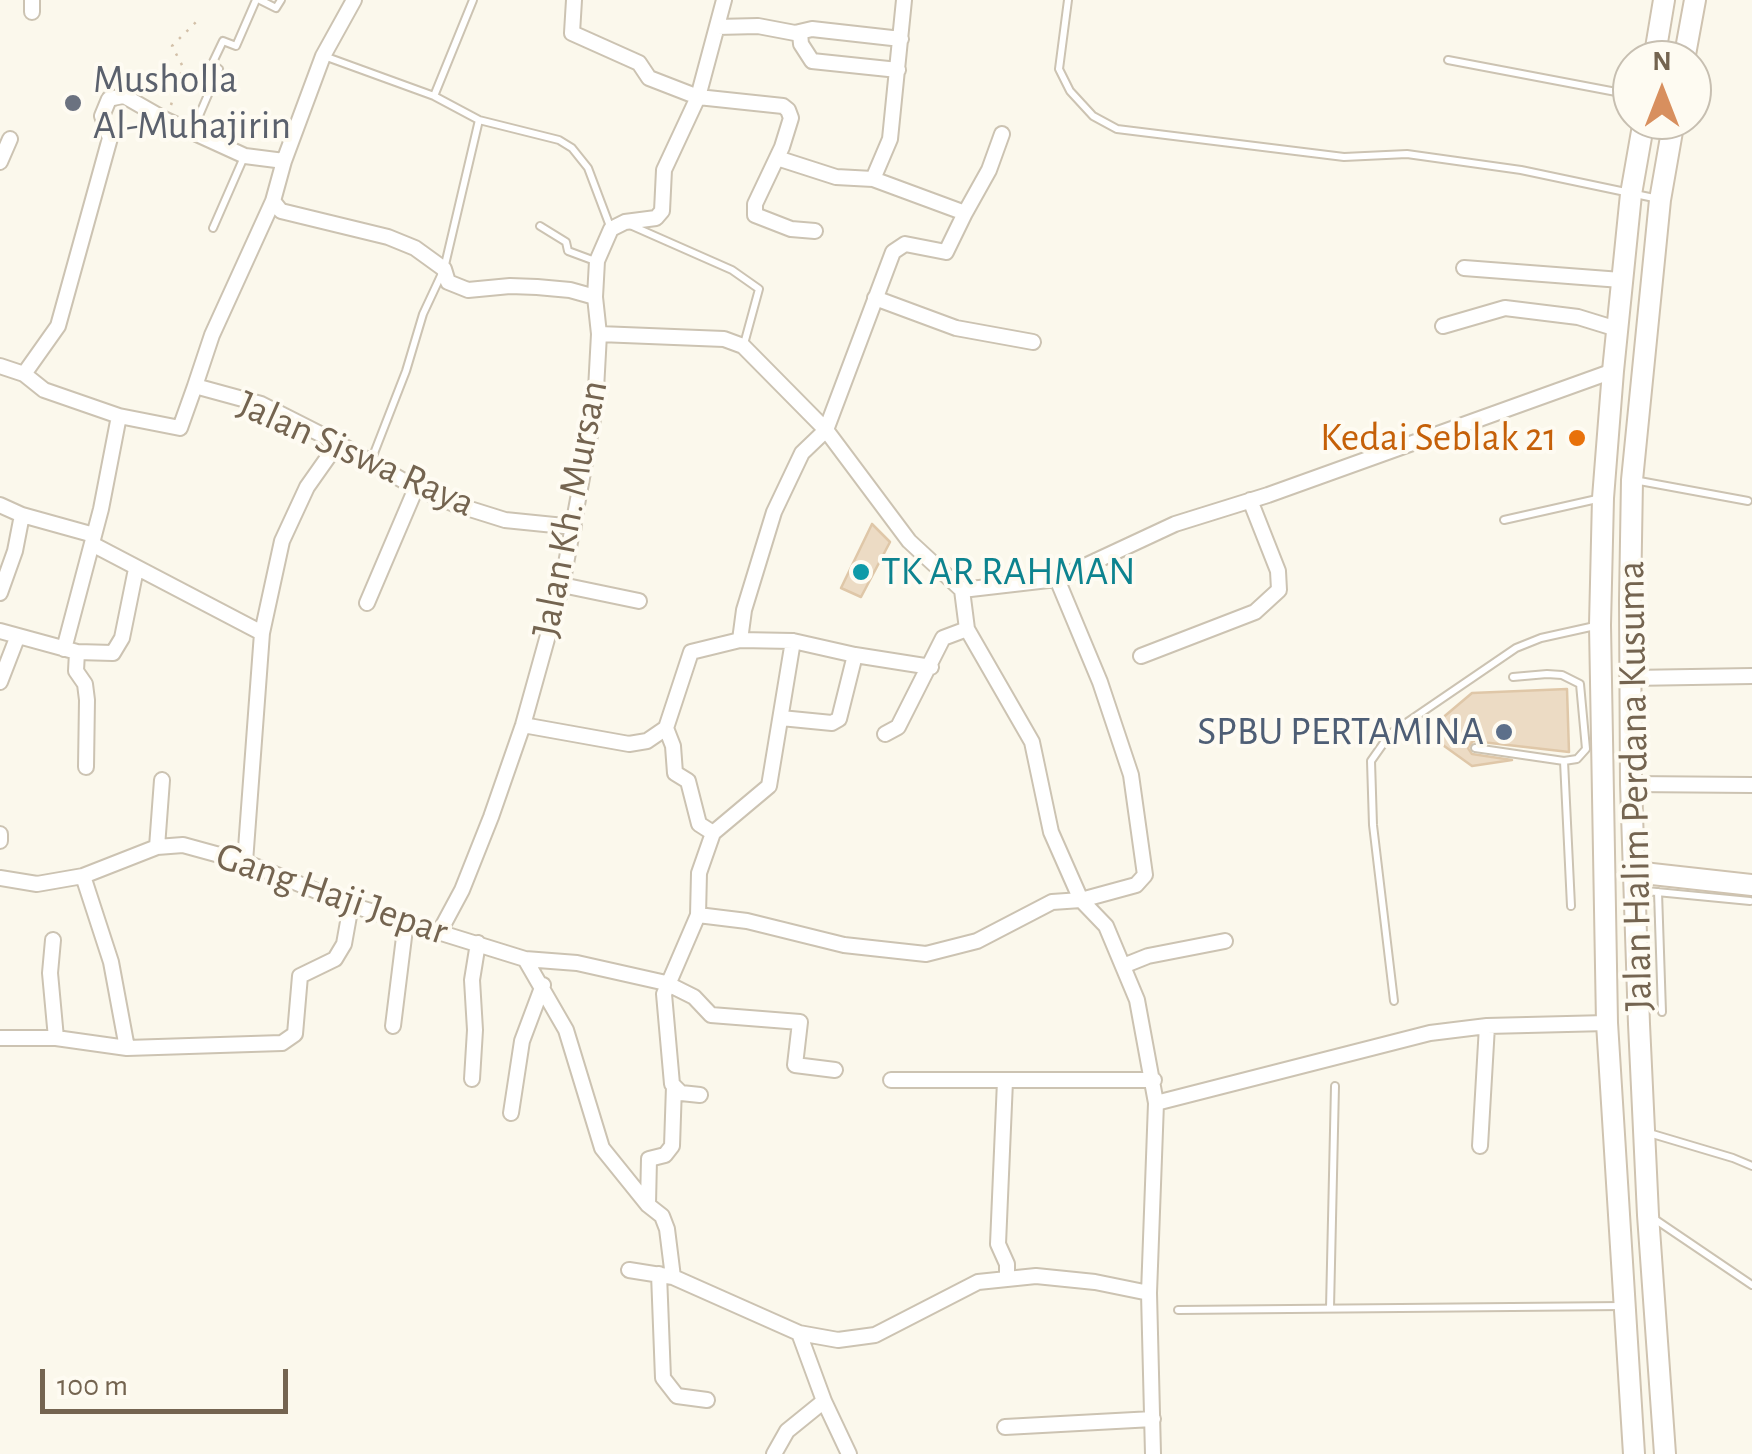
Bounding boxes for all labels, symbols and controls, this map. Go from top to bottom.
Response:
north arrow [1612,40,1712,140]
text: N [1652,48,1672,76]
place label: Musholla Al-Muhajirin [93,56,291,150]
marker: Musholla Al-Muhajirin [62,92,84,114]
street label: Jalan Kh. Mursan [522,376,618,642]
street label: Jalan Siswa Raya [230,380,482,528]
place label: Kedai Seblak 21 [1320,414,1557,462]
marker: Kedai Seblak 21 [1566,427,1588,449]
place label: TK AR RAHMAN [881,548,1136,596]
street label: Jalan Halim Perdana Kusuma [1607,560,1663,1012]
marker: TK AR RAHMAN [850,561,872,583]
place label: SPBU PERTAMINA [1197,708,1484,756]
marker: SPBU PERTAMINA [1493,721,1515,743]
street label: Gang Haji Jepar [210,832,454,956]
scale bar [45,1349,292,1411]
text: 100 m [57,1371,128,1401]

